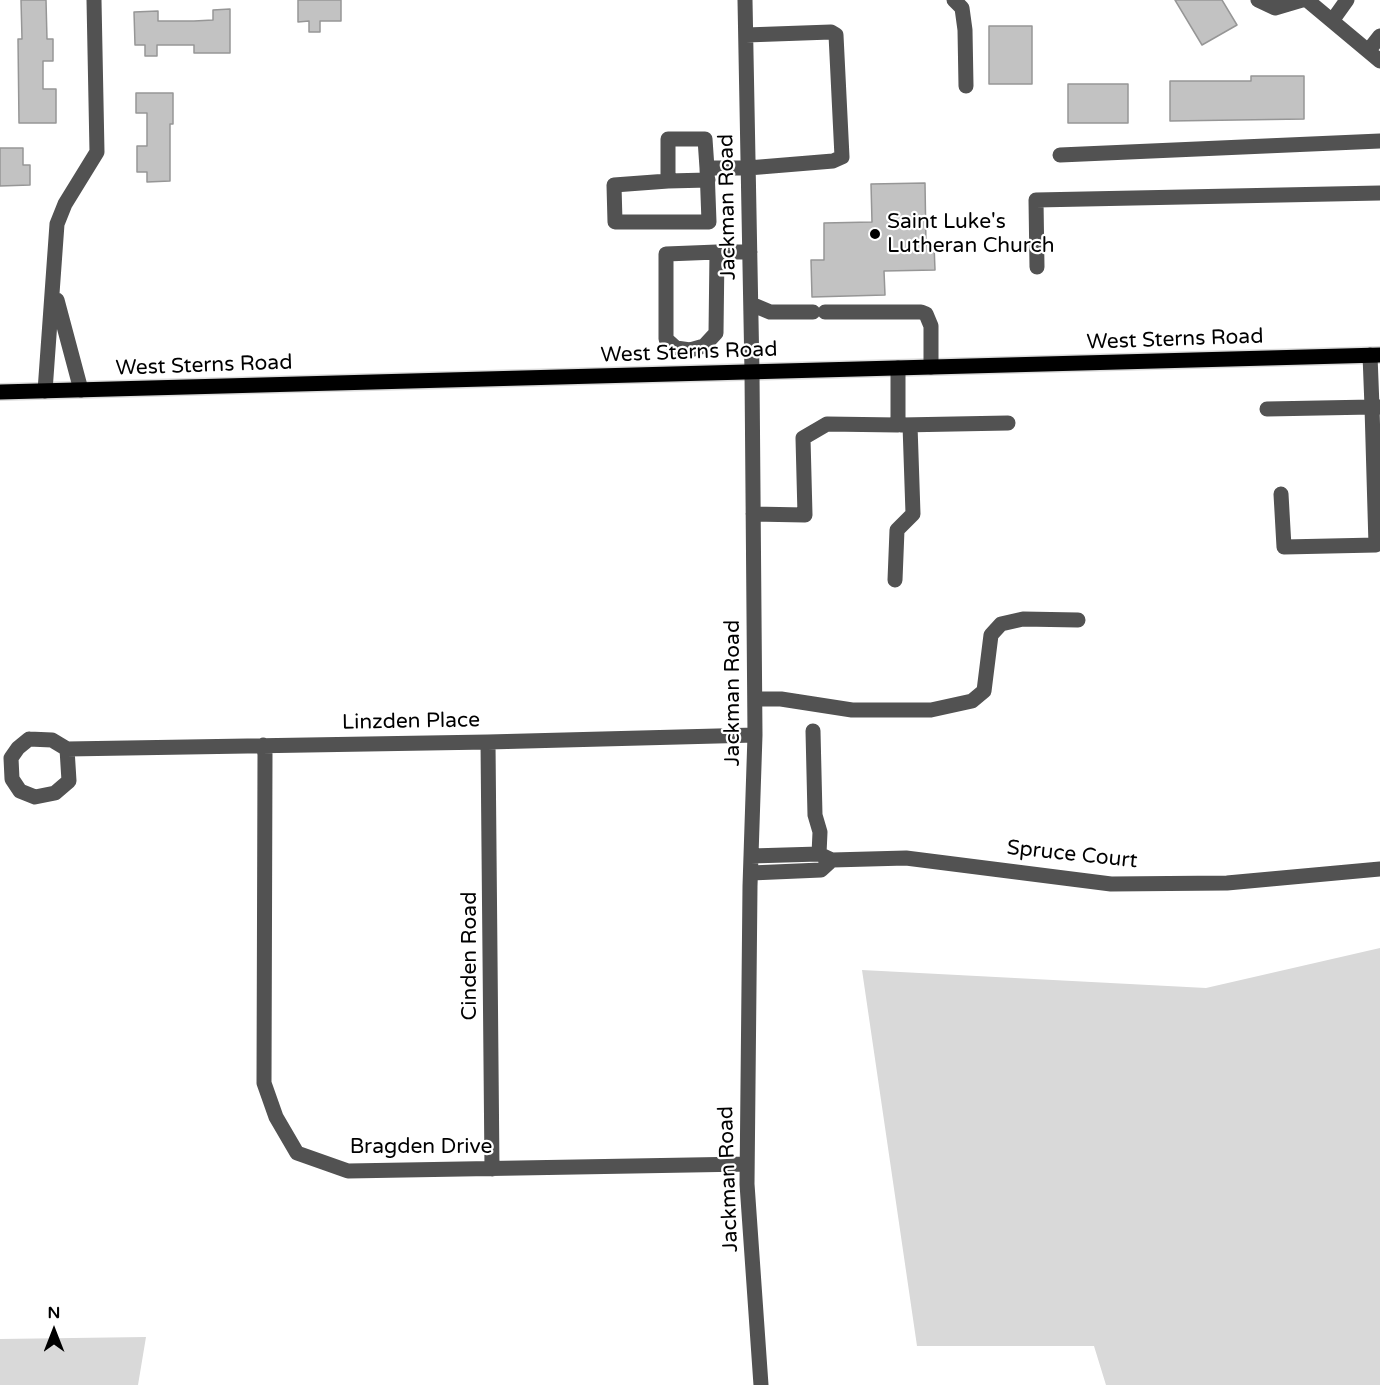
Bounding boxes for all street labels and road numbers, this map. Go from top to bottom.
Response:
street label: Jackman Road [714,134,742,280]
street label: West Sterns Road [1086,324,1264,356]
street label: West Sterns Road [600,337,778,369]
street label: West Sterns Road [115,350,293,382]
street label: Jackman Road [720,620,746,766]
street label: Linzden Place [342,708,480,736]
street label: Spruce Court [1005,836,1139,874]
street label: Cinden Road [457,892,483,1020]
street label: Jackman Road [714,1105,744,1253]
street label: Bragden Drive [350,1134,492,1160]

